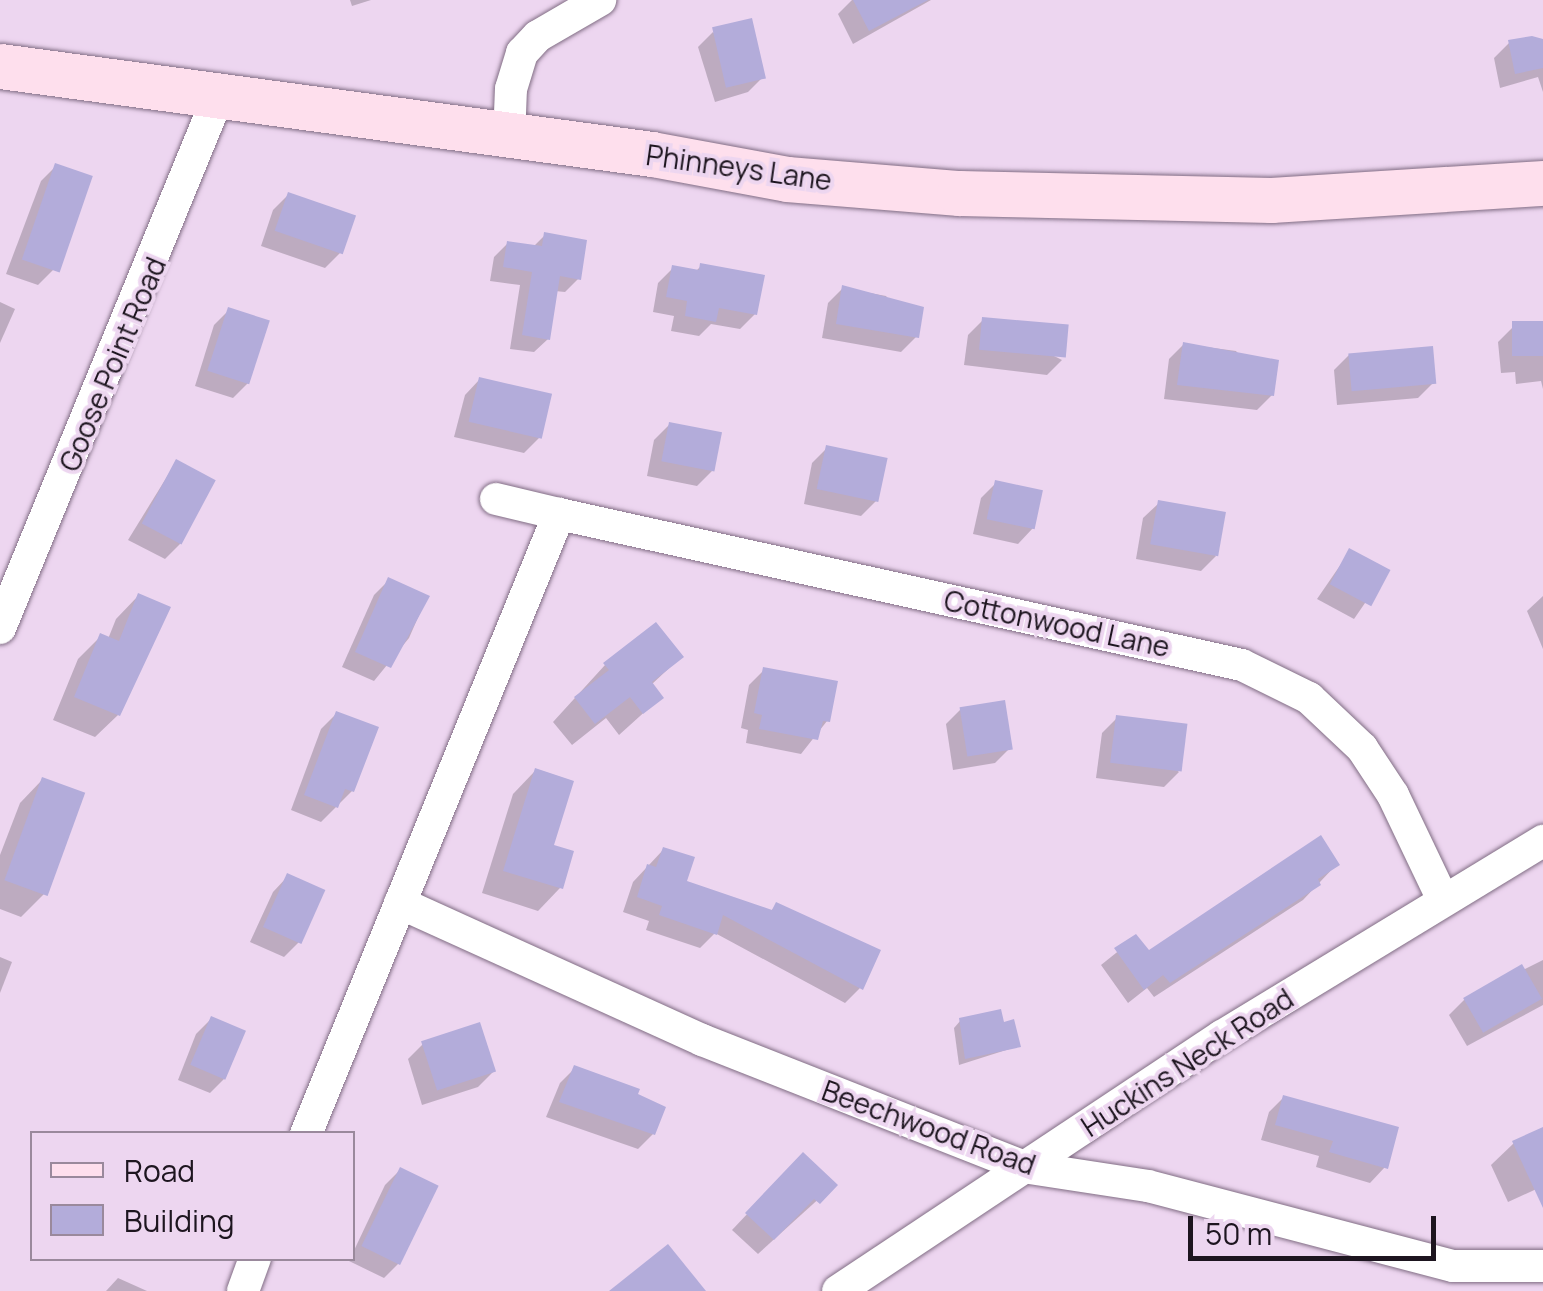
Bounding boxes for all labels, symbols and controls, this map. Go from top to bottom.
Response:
street label: Phinneys Lane [644,137,834,197]
street label: Goose Point Road [52,252,172,476]
street label: Cottonwood Lane [941,583,1173,663]
street label: Huckins Neck Road [1075,981,1299,1143]
street label: Beechwood Road [818,1073,1040,1181]
legend [30,1131,355,1261]
text: Road [124,1150,195,1191]
scale bar [1193,1196,1440,1258]
text: Building [124,1200,235,1241]
text: 50 m [1205,1213,1272,1254]

